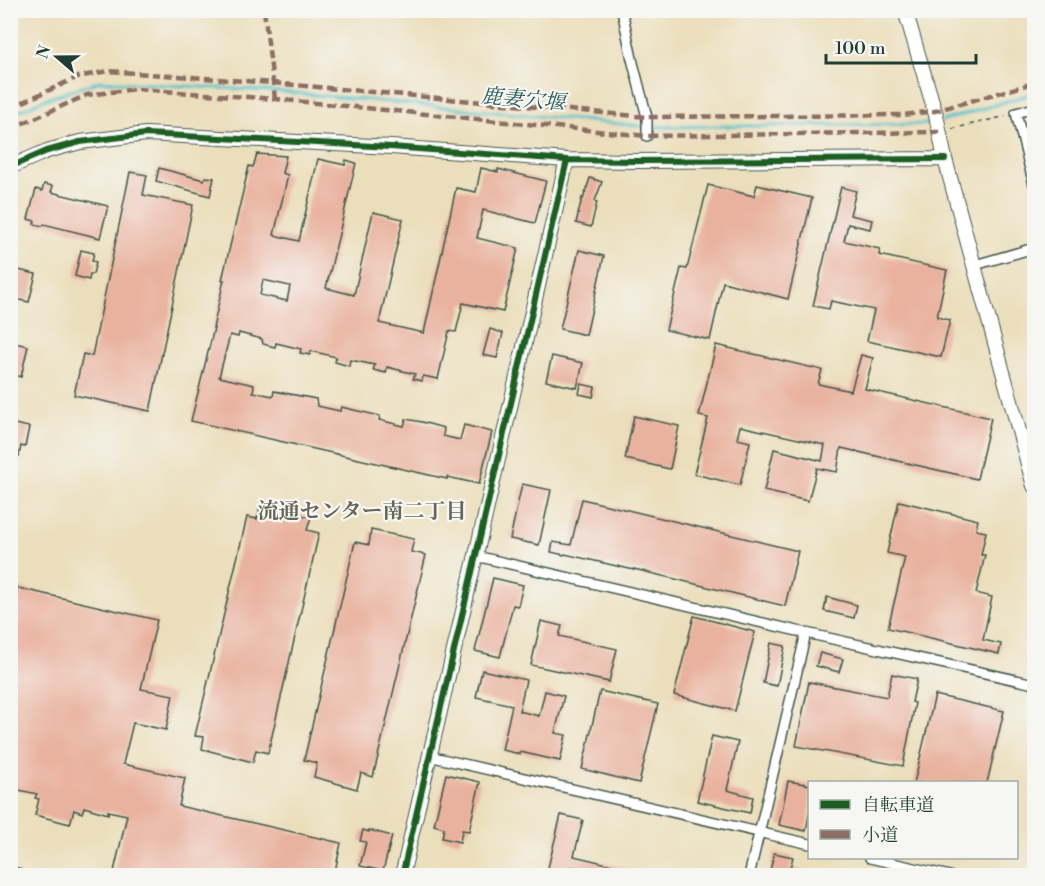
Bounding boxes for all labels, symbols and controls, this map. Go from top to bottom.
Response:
north arrow [27,27,87,87]
scale bar [826,27,976,65]
text: 100 m [835,37,886,60]
text: N [32,43,56,62]
water label: 鹿妻穴堰 [480,83,570,117]
district label: 流通センター南二丁目 [257,499,467,525]
legend [808,781,1018,859]
text: 自転車道 [862,794,934,817]
text: 小道 [862,824,898,847]

